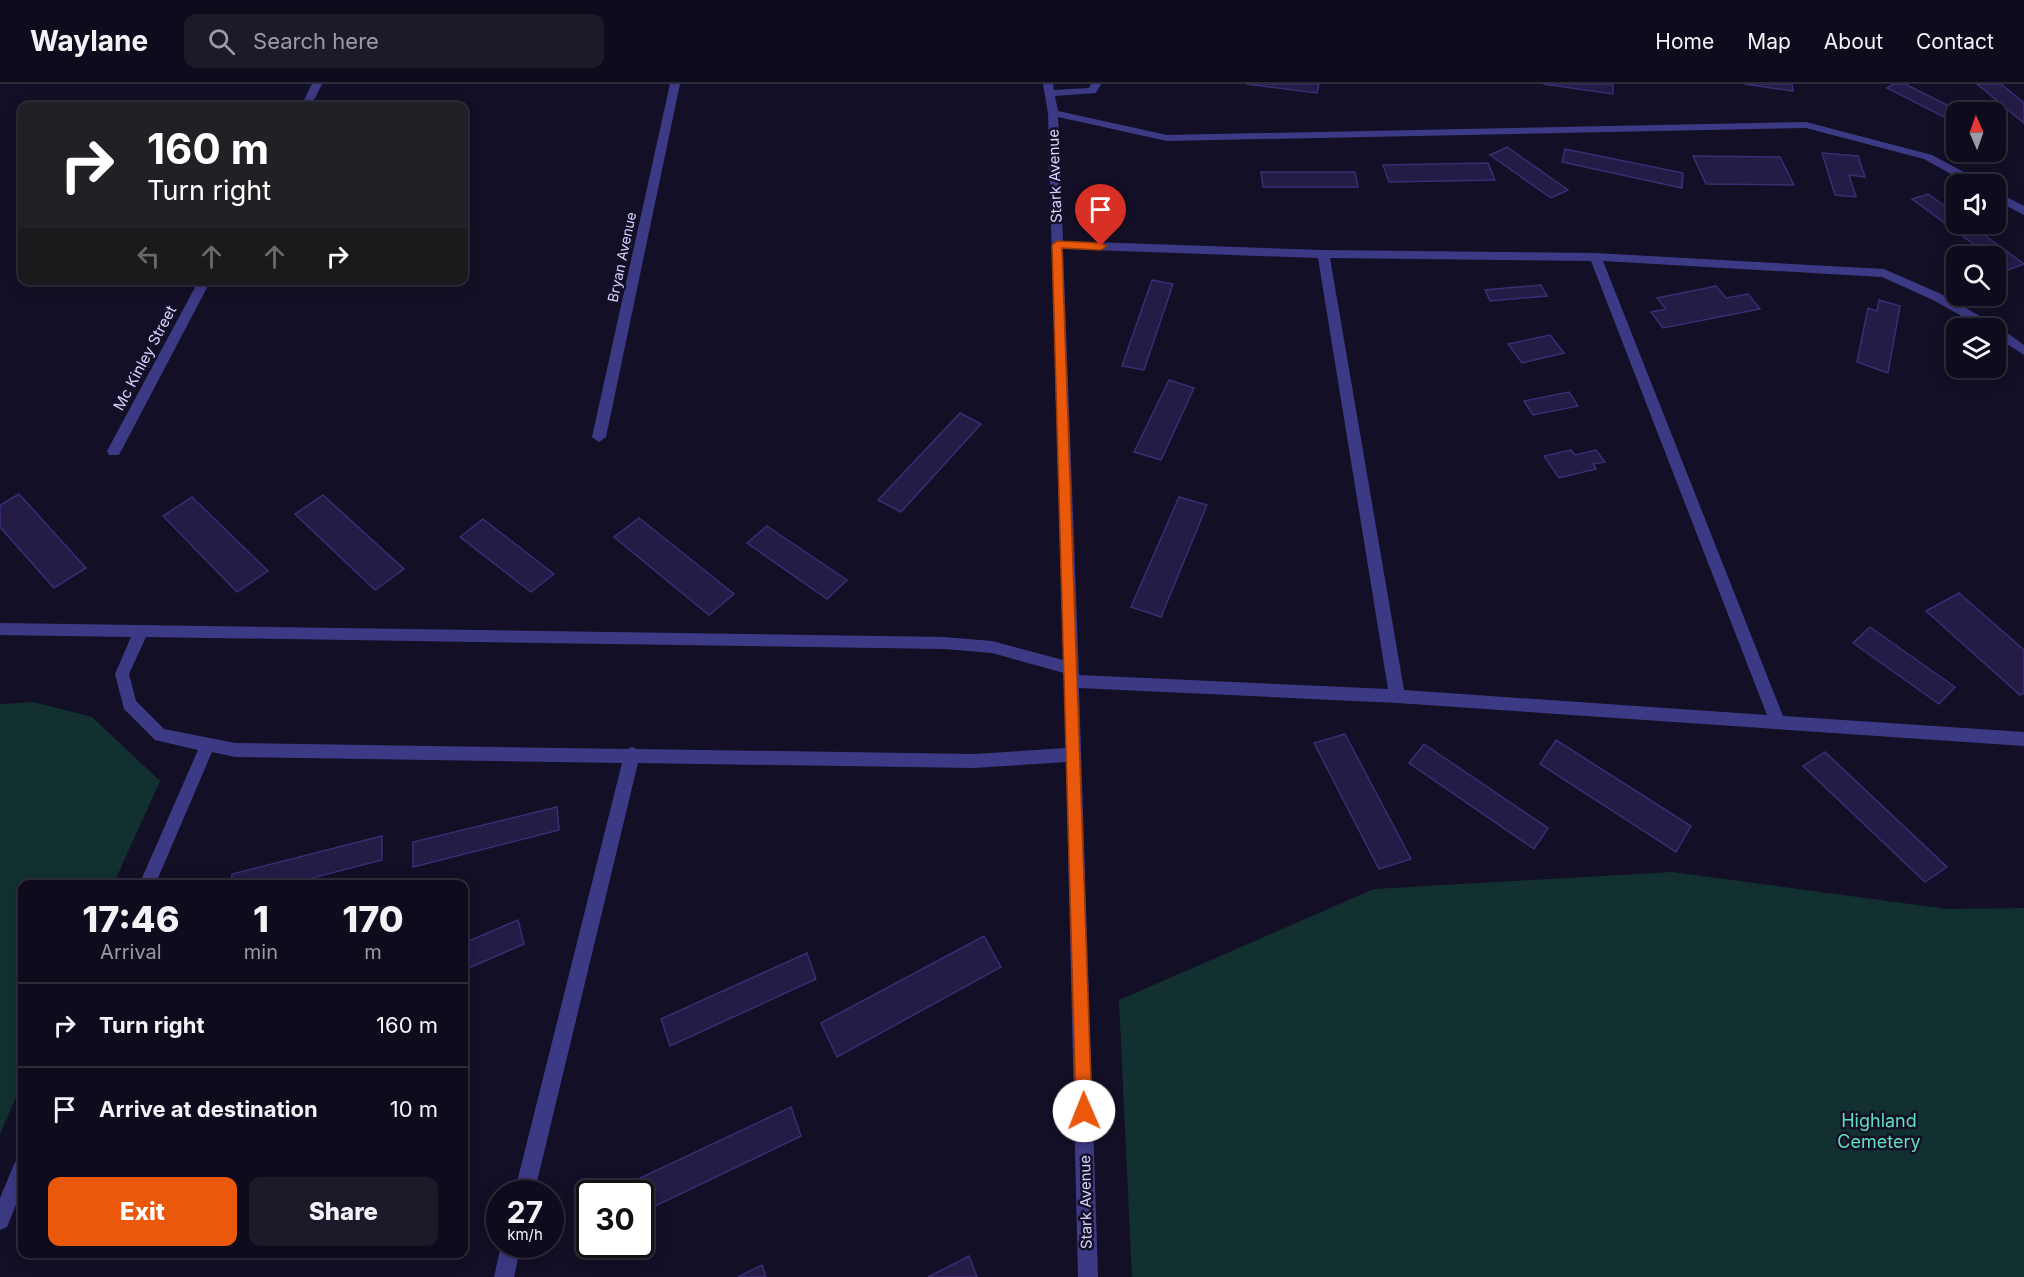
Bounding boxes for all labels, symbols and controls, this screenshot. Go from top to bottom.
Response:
search box [184,14,604,68]
text: Waylane [30,24,148,58]
icon: search [205,25,238,58]
text: Search here [253,28,379,54]
text: Home [1655,29,1714,54]
text: Map [1747,29,1791,54]
text: About [1824,29,1883,54]
text: Contact [1916,29,1994,54]
north arrow [1946,102,2006,162]
map controls [1946,102,2006,378]
text: 160 m [147,123,269,174]
icon: right [48,126,126,204]
street label: Stark Avenue [1043,129,1066,223]
text: Turn right [147,174,271,207]
button: sound [1946,174,2006,234]
pin [1075,184,1126,246]
icon: arrive [1084,193,1117,226]
street label: Bryan Avenue [604,210,639,304]
icon: left [132,240,165,273]
icon: ahead [195,240,228,273]
icon: ahead [258,240,291,273]
icon: right [321,240,354,273]
button: search [1946,246,2006,306]
street label: Mc Kinley Street [109,302,180,414]
button: layers [1946,318,2006,378]
text: 17:46 [82,897,179,941]
text: 1 [253,897,269,941]
text: 170 [342,897,404,941]
text: Arrival [100,940,162,964]
text: min [244,940,278,964]
text: m [364,940,382,964]
icon: right [48,1009,81,1042]
text: Turn right [99,1012,205,1038]
text: 160 m [376,1012,438,1038]
position arrow [1052,1079,1116,1143]
icon: arrive [48,1093,81,1126]
text: Arrive at destination [99,1096,318,1122]
text: 10 m [390,1096,438,1122]
park label: Highland Cemetery [1837,1110,1921,1152]
street label: Stark Avenue [1075,1155,1096,1249]
button: Exit [48,1177,237,1246]
button: Share [249,1177,438,1246]
speed limit sign: 30 [576,1180,654,1258]
text: 27 [507,1194,543,1230]
text: km/h [507,1225,543,1244]

